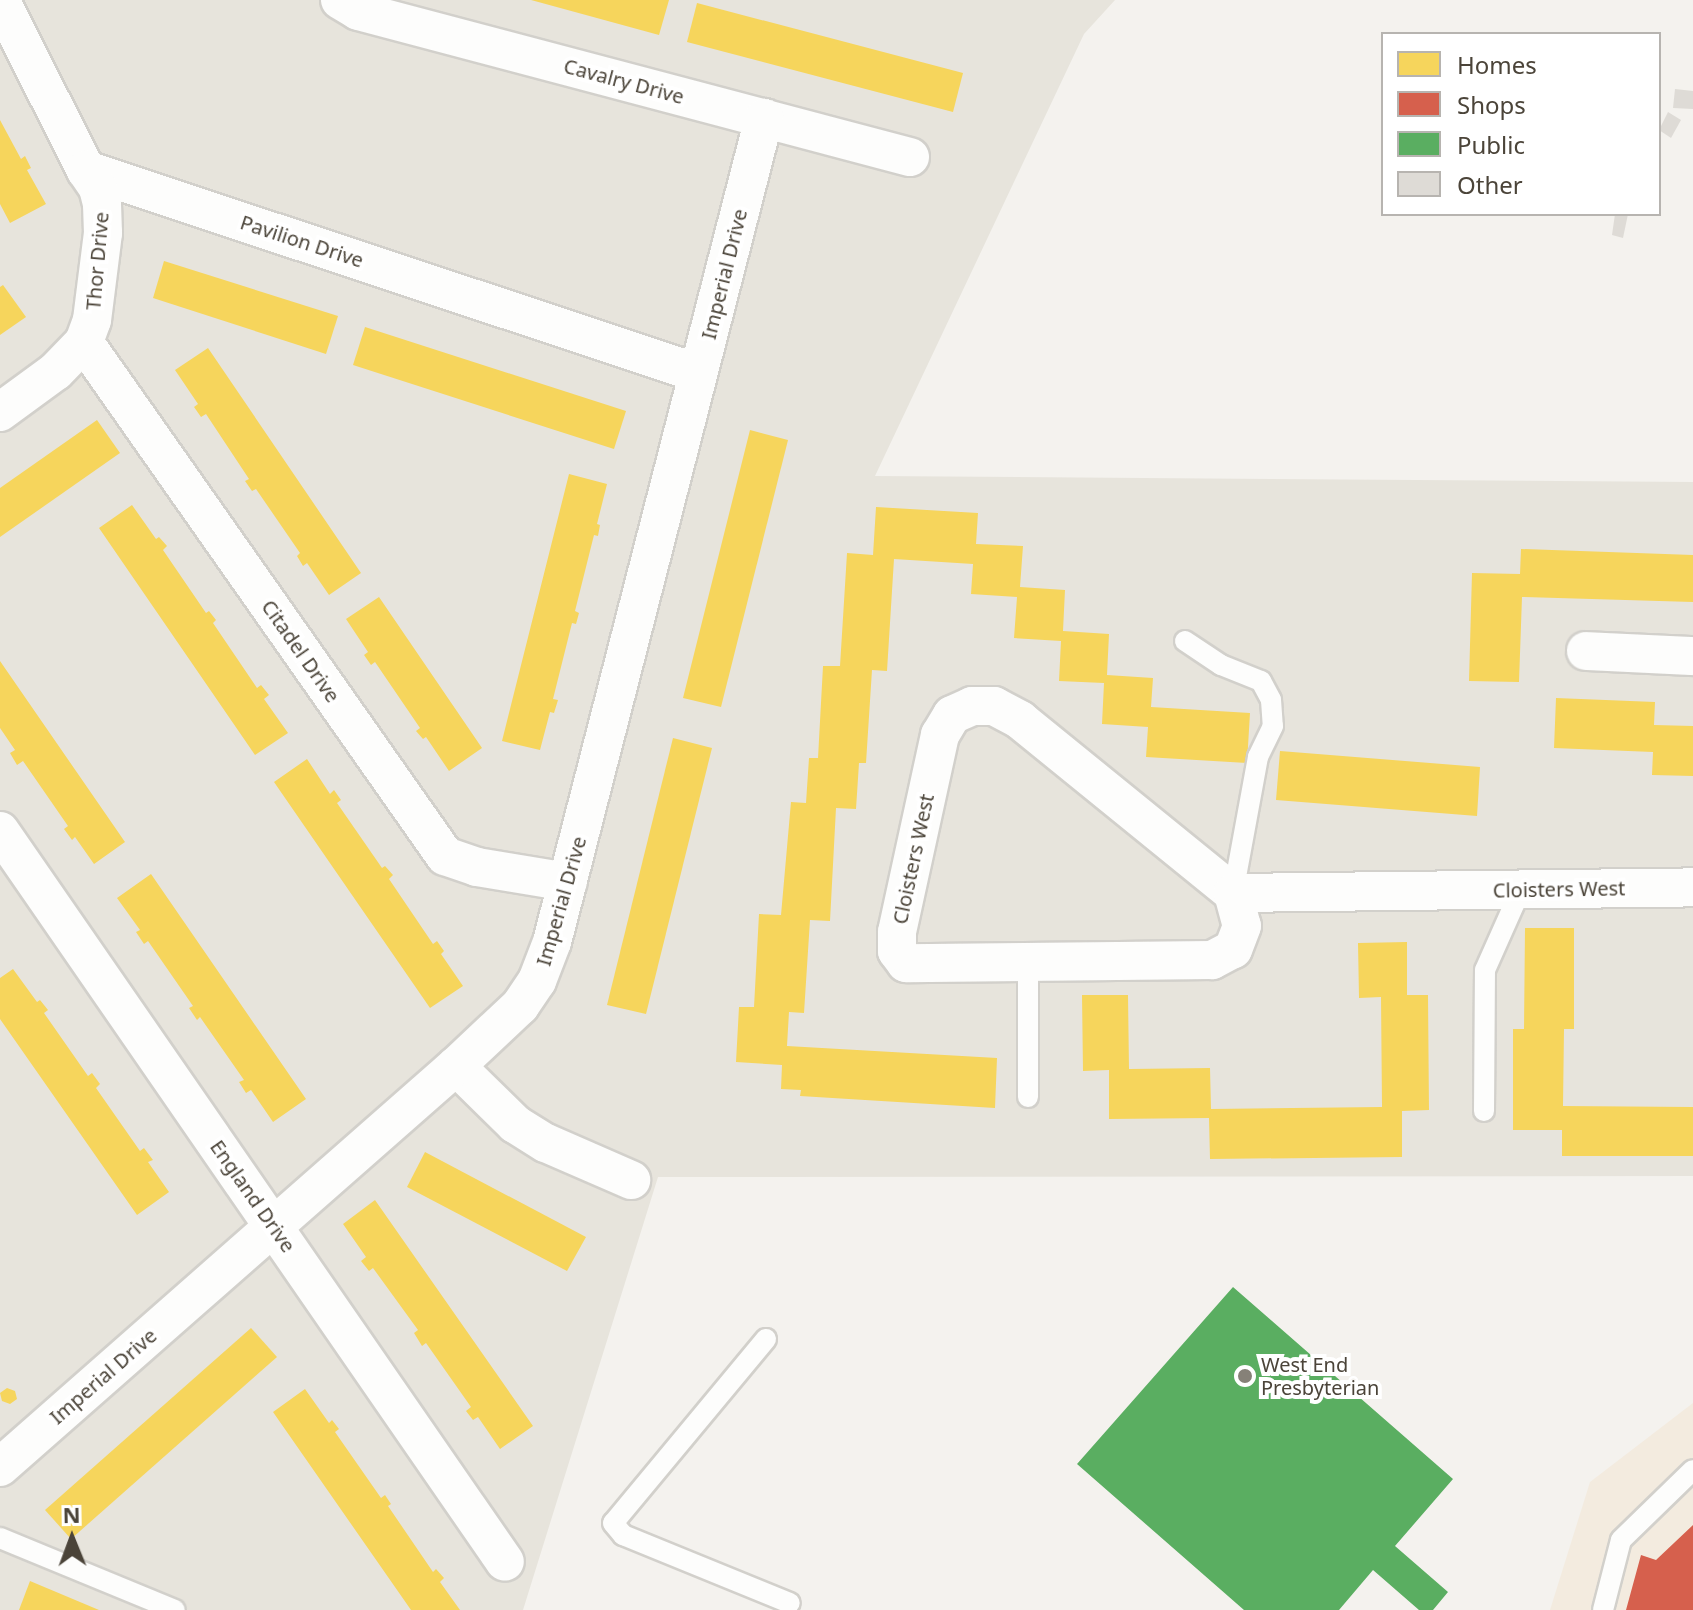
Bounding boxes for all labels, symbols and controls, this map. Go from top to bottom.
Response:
legend [1381,32,1661,216]
text: Homes [1457,48,1537,81]
street label: Cavalry Drive [561,53,687,109]
text: Shops [1457,88,1526,121]
text: Public [1457,128,1525,161]
text: Other [1457,168,1523,201]
street label: Imperial Drive [696,206,752,342]
street label: Pavilion Drive [237,210,367,272]
street label: Thor Drive [81,211,113,311]
street label: Citadel Drive [257,595,345,707]
street label: Cloisters West [887,792,939,926]
street label: Imperial Drive [531,834,591,968]
street label: Cloisters West [1493,876,1625,902]
street label: England Drive [205,1135,301,1257]
street label: Imperial Drive [45,1323,161,1429]
place label: West End Presbyterian [1261,1352,1379,1399]
marker: West End Presbyterian [1236,1367,1254,1385]
north arrow [32,1498,112,1578]
text: N [62,1499,81,1529]

